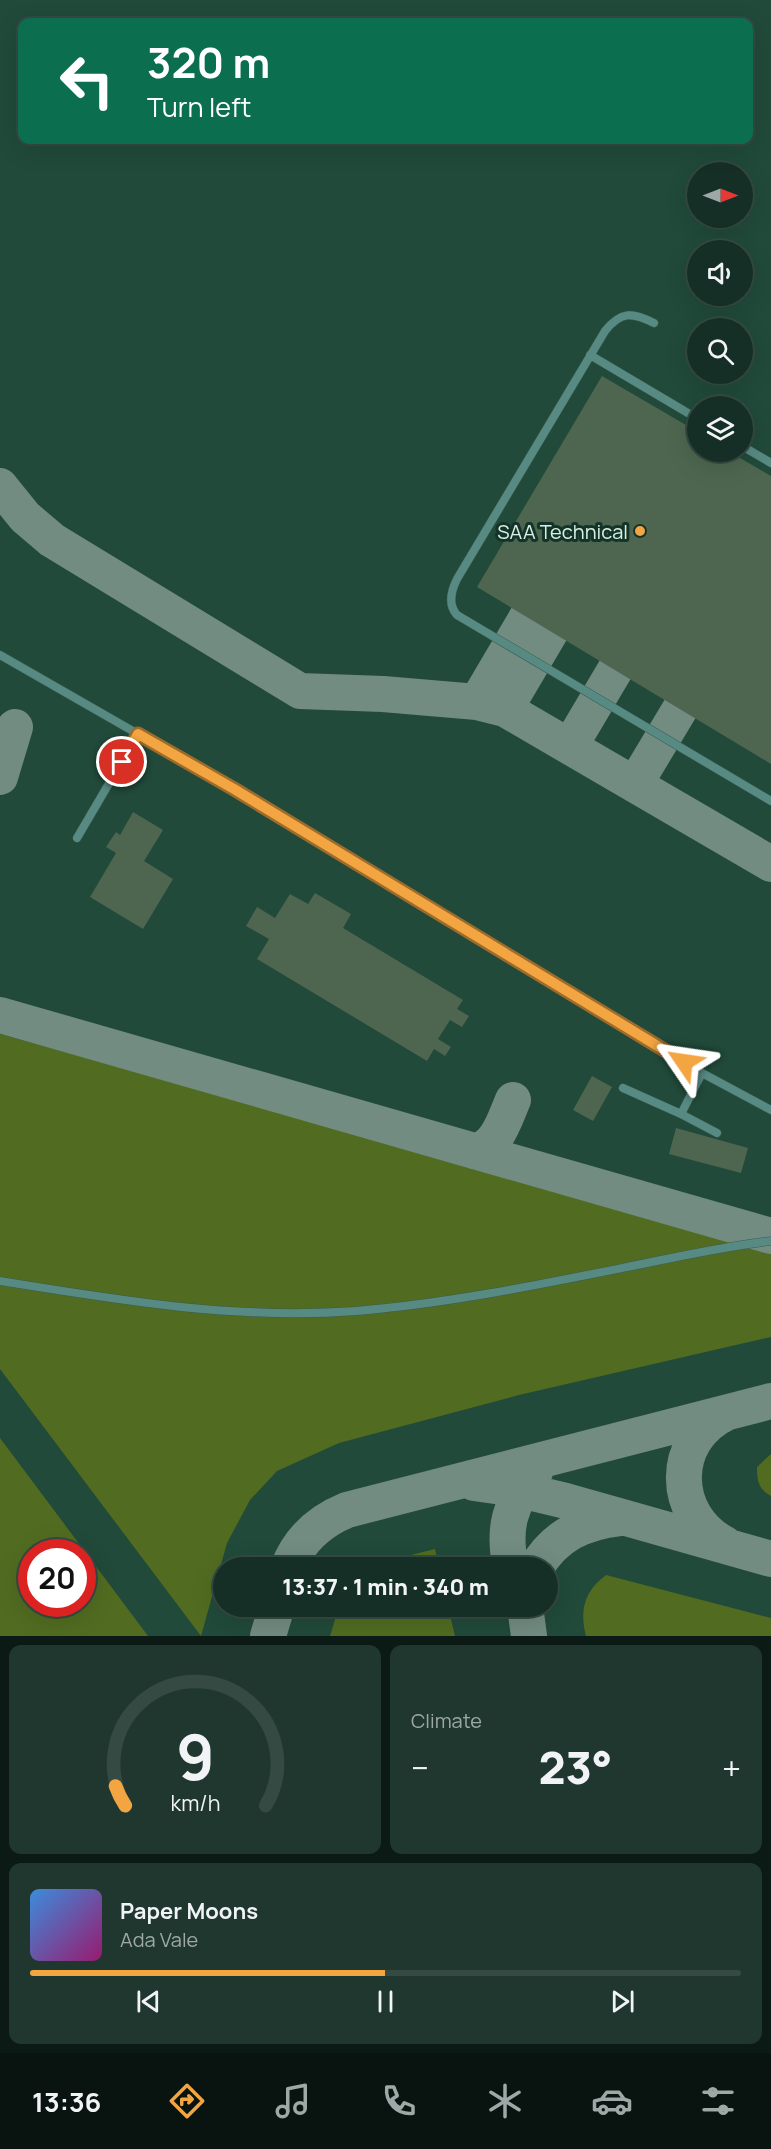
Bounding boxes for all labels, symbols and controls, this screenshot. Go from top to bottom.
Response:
text: 320 m [147,33,270,91]
icon: left [48,42,126,120]
text: Turn left [147,88,251,125]
north arrow [687,162,753,228]
map controls [687,162,753,462]
button: sound [687,240,753,306]
button: search [687,318,753,384]
button: layers [687,396,753,462]
place label: SAA Technical [497,518,628,545]
marker: SAA Technical [633,524,647,538]
pin [96,736,147,787]
icon: arrive [105,745,138,778]
position arrow [652,1030,716,1094]
speed limit sign: 20 [18,1539,96,1617]
text: 13:37 · 1 min · 340 m [282,1572,489,1602]
text: Climate [411,1707,482,1734]
text: 9 [176,1713,214,1799]
text: 23° [538,1736,612,1798]
text: − [411,1745,429,1790]
text: + [722,1745,741,1790]
text: km/h [170,1789,220,1818]
text: Paper Moons [120,1896,258,1926]
text: Ada Vale [120,1926,198,1953]
icon: previous [132,1985,165,2018]
icon: pause [369,1985,402,2018]
icon: next [606,1985,639,2018]
icon: directions [166,2080,208,2122]
icon: music [272,2080,314,2122]
icon: phone [378,2080,420,2122]
icon: climate [484,2080,526,2122]
icon: car [591,2080,633,2122]
icon: filters [697,2080,739,2122]
text: 13:36 [32,2083,101,2120]

